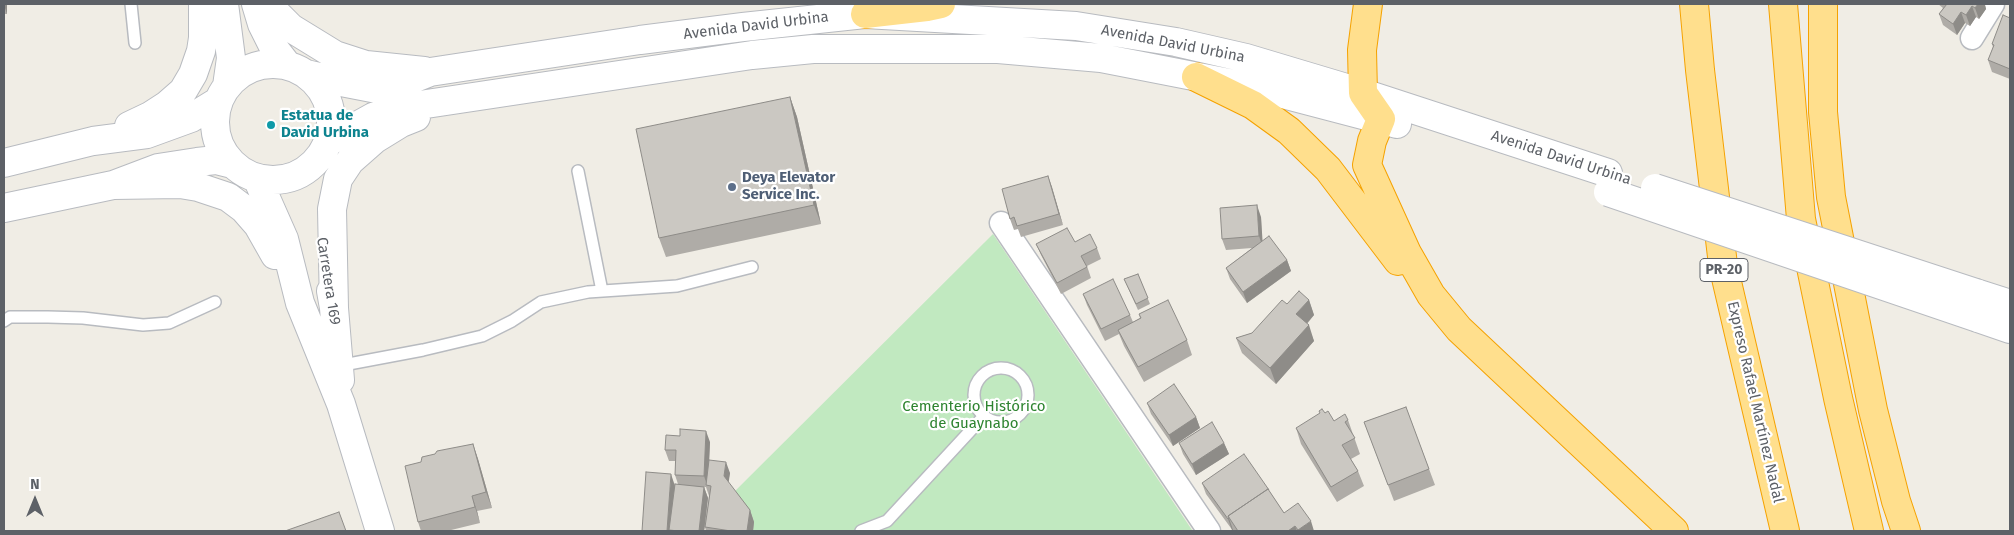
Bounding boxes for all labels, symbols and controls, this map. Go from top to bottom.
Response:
street label: Avenida David Urbina [682,8,830,44]
street label: Avenida David Urbina [1100,21,1246,67]
place label: Estatua de David Urbina [281,107,369,142]
marker: Estatua de David Urbina [265,119,277,131]
street label: Avenida David Urbina [1489,127,1633,189]
place label: Deya Elevator Service Inc. [742,169,835,204]
marker: Deya Elevator Service Inc. [726,181,738,193]
street label: Carretera 169 [312,236,344,326]
road number: PR-20 [1700,258,1748,282]
street label: Expreso Rafael Martínez Nadal [1723,299,1787,505]
park label: Cementerio Histórico de Guaynabo [902,398,1046,433]
north arrow [10,475,60,525]
text: N [30,476,40,493]

